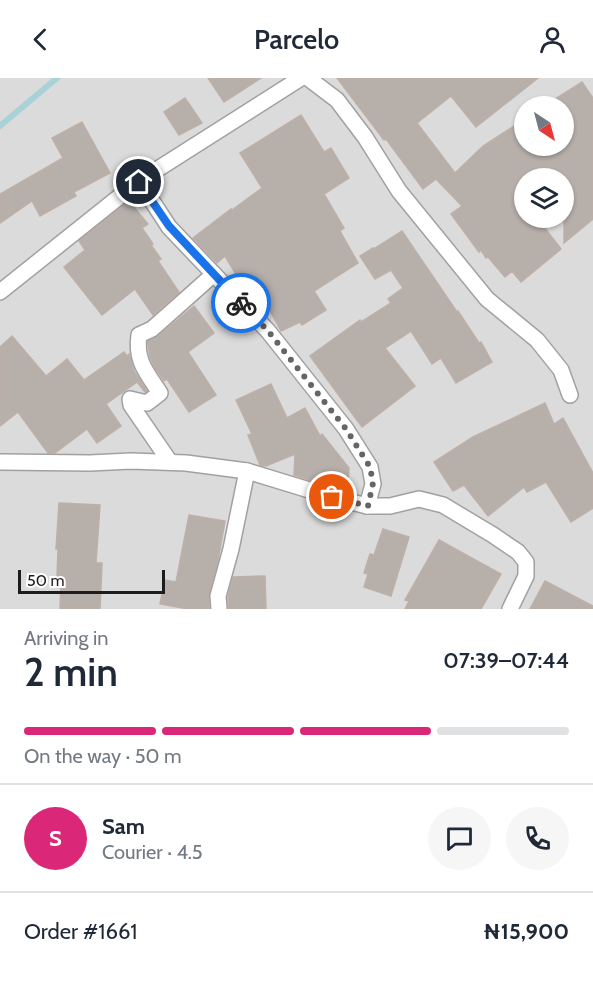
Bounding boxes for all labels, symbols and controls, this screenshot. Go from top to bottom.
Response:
icon: back [24,23,57,56]
text: Parcelo [254,23,339,56]
icon: person [536,23,569,56]
north arrow [514,96,574,156]
map controls [514,96,574,228]
pin [113,156,164,207]
icon: home [122,165,155,198]
button: layers [514,168,574,228]
courier [211,273,271,333]
icon: bike [225,287,258,320]
pin [306,471,357,522]
icon: bag [315,480,348,513]
scale bar [18,567,165,594]
text: 50 m [27,571,64,590]
text: Arriving in [24,626,108,650]
text: 07:39–07:44 [443,647,569,674]
text: 2 min [24,648,118,696]
text: On the way · 50 m [24,744,182,768]
button: chat [428,807,491,870]
button: phone [506,807,569,870]
text: Sam [102,813,145,840]
text: S [49,825,62,852]
text: Courier · 4.5 [102,840,203,864]
text: Order #1661 [24,918,137,945]
text: ₦15,900 [483,918,569,945]

